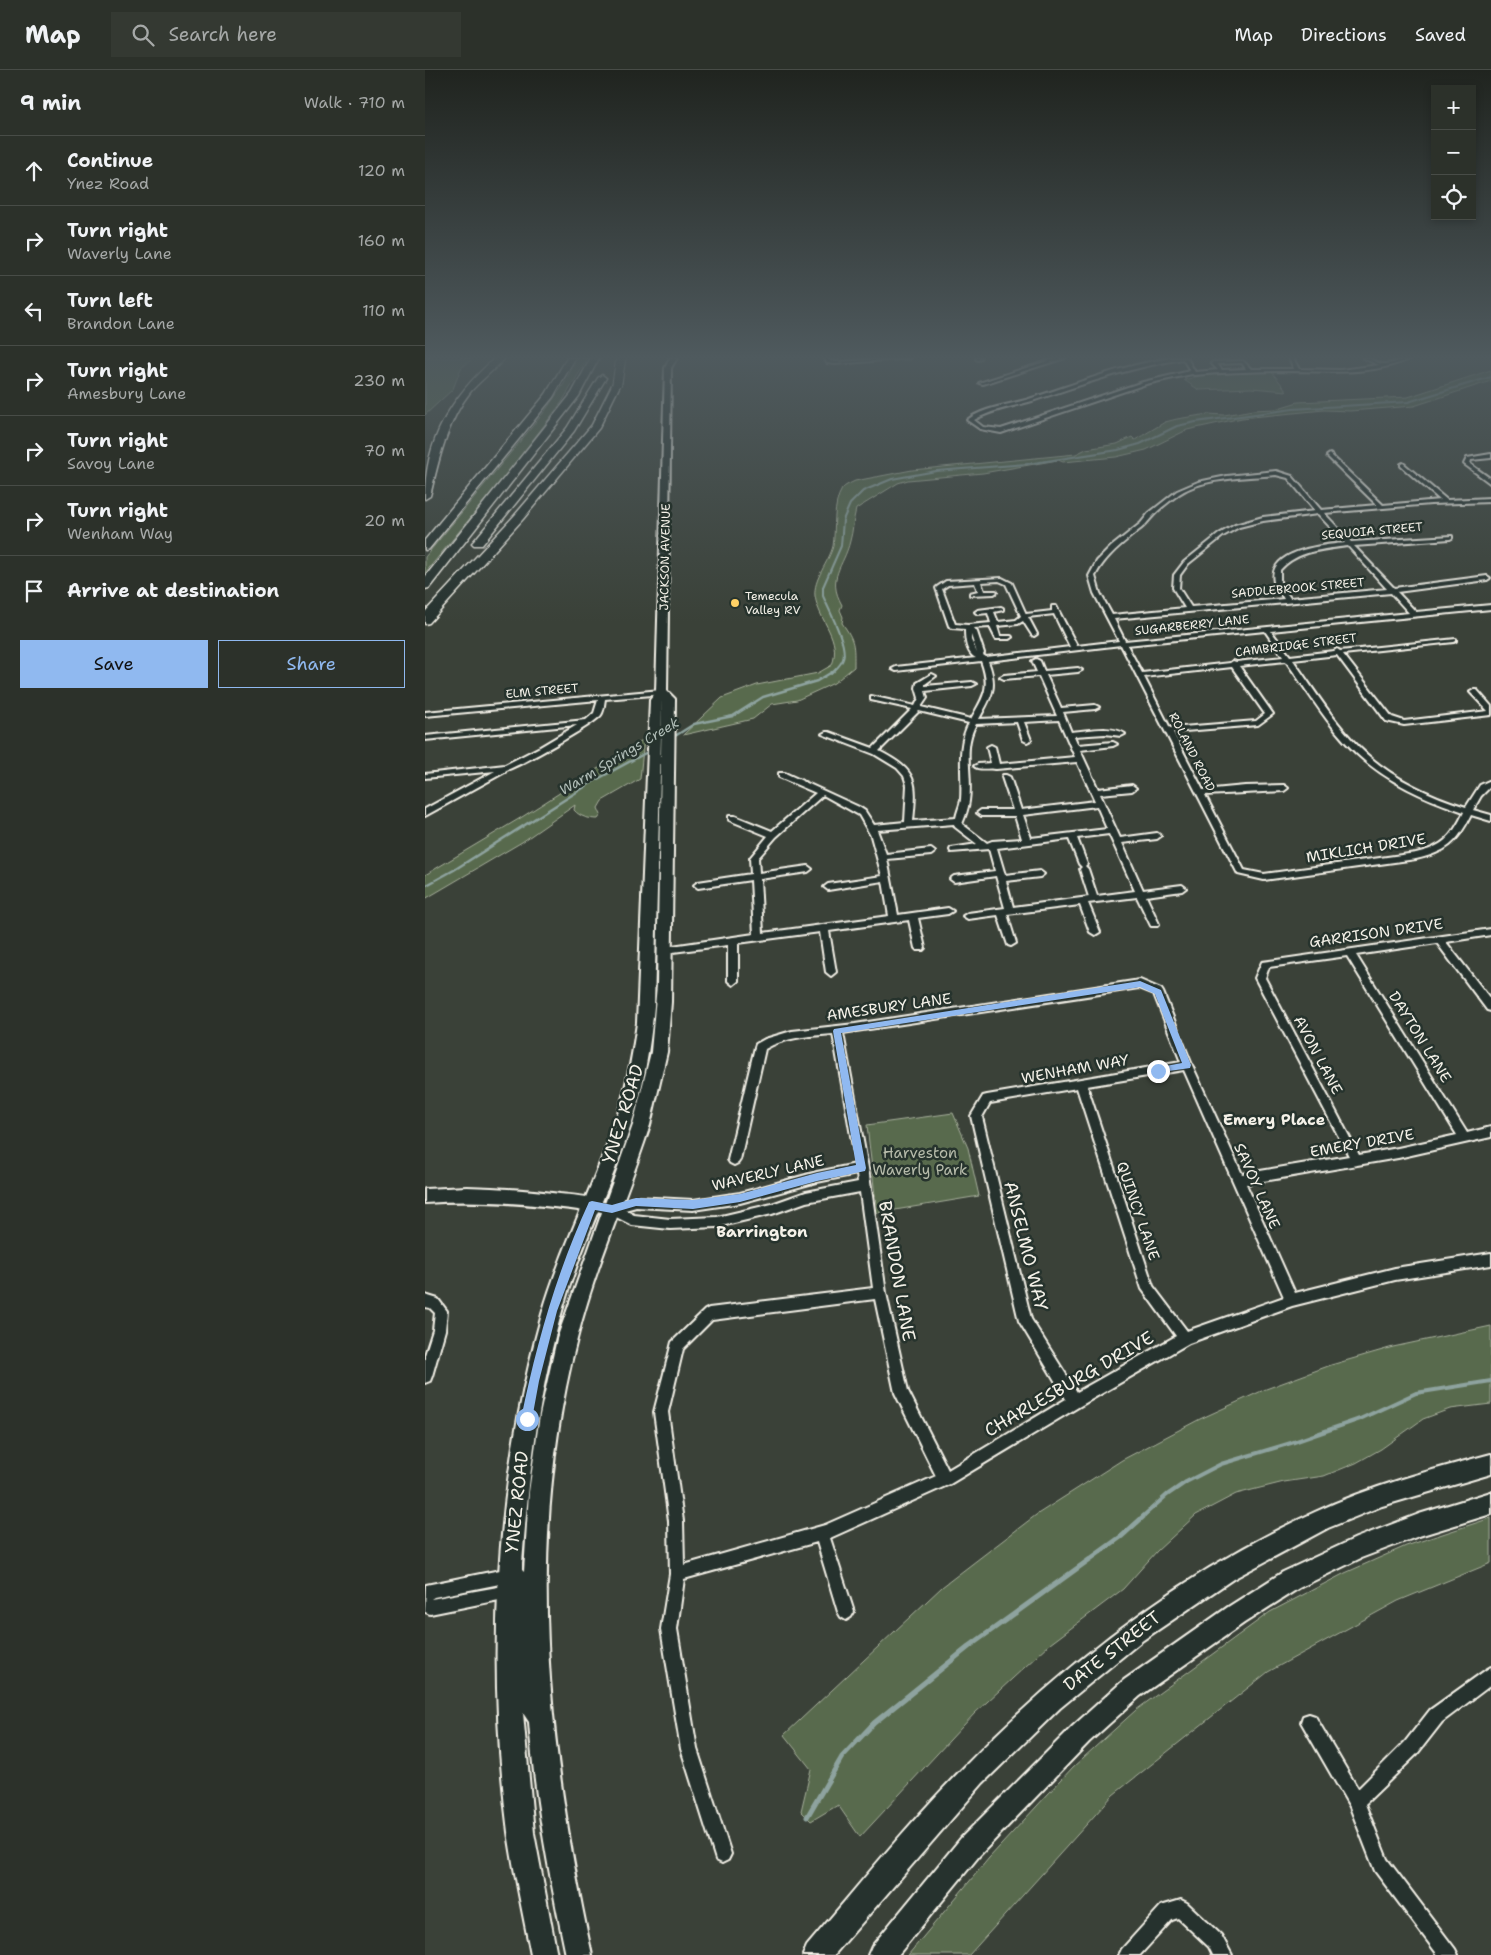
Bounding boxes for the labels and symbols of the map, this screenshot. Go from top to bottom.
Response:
street label: JACKSON AVENUE [656,503,674,611]
street label: SEQUOIA STREET [1321,519,1424,543]
street label: SADDLEBROOK STREET [1231,574,1366,602]
place label: Temecula Valley RV [745,588,801,618]
marker: Temecula Valley RV [729,597,741,609]
street label: SUGARBERRY LANE [1134,611,1250,639]
street label: CAMBRIDGE STREET [1234,630,1358,660]
street label: ELM STREET [505,680,580,702]
street label: ROLAND ROAD [1165,710,1219,794]
water label: Warm Springs Creek [556,713,682,799]
street label: MIKLICH DRIVE [1305,829,1427,867]
street label: GARRISON DRIVE [1308,914,1444,952]
street label: AMESBURY LANE [825,988,953,1026]
street label: DAYTON LANE [1384,988,1456,1086]
street label: AVON LANE [1289,1012,1347,1098]
street label: WENHAM WAY [1020,1050,1130,1088]
route end [1147,1060,1170,1083]
street label: YNEZ ROAD [597,1061,650,1167]
district label: Emery Place [1223,1109,1326,1130]
street label: EMERY DRIVE [1308,1124,1416,1162]
street label: SAVOY LANE [1229,1140,1285,1232]
park label: Harveston Waverly Park [872,1143,968,1180]
street label: WAVERLY LANE [710,1150,826,1196]
street label: QUINCY LANE [1112,1159,1164,1263]
street label: ANSELMO WAY [998,1179,1054,1314]
street label: BRANDON LANE [873,1199,921,1343]
district label: Barrington [716,1221,808,1242]
street label: CHARLESBURG DRIVE [980,1326,1158,1442]
route start [516,1408,539,1431]
street label: YNEZ ROAD [500,1450,534,1554]
street label: DATE STREET [1058,1605,1166,1697]

